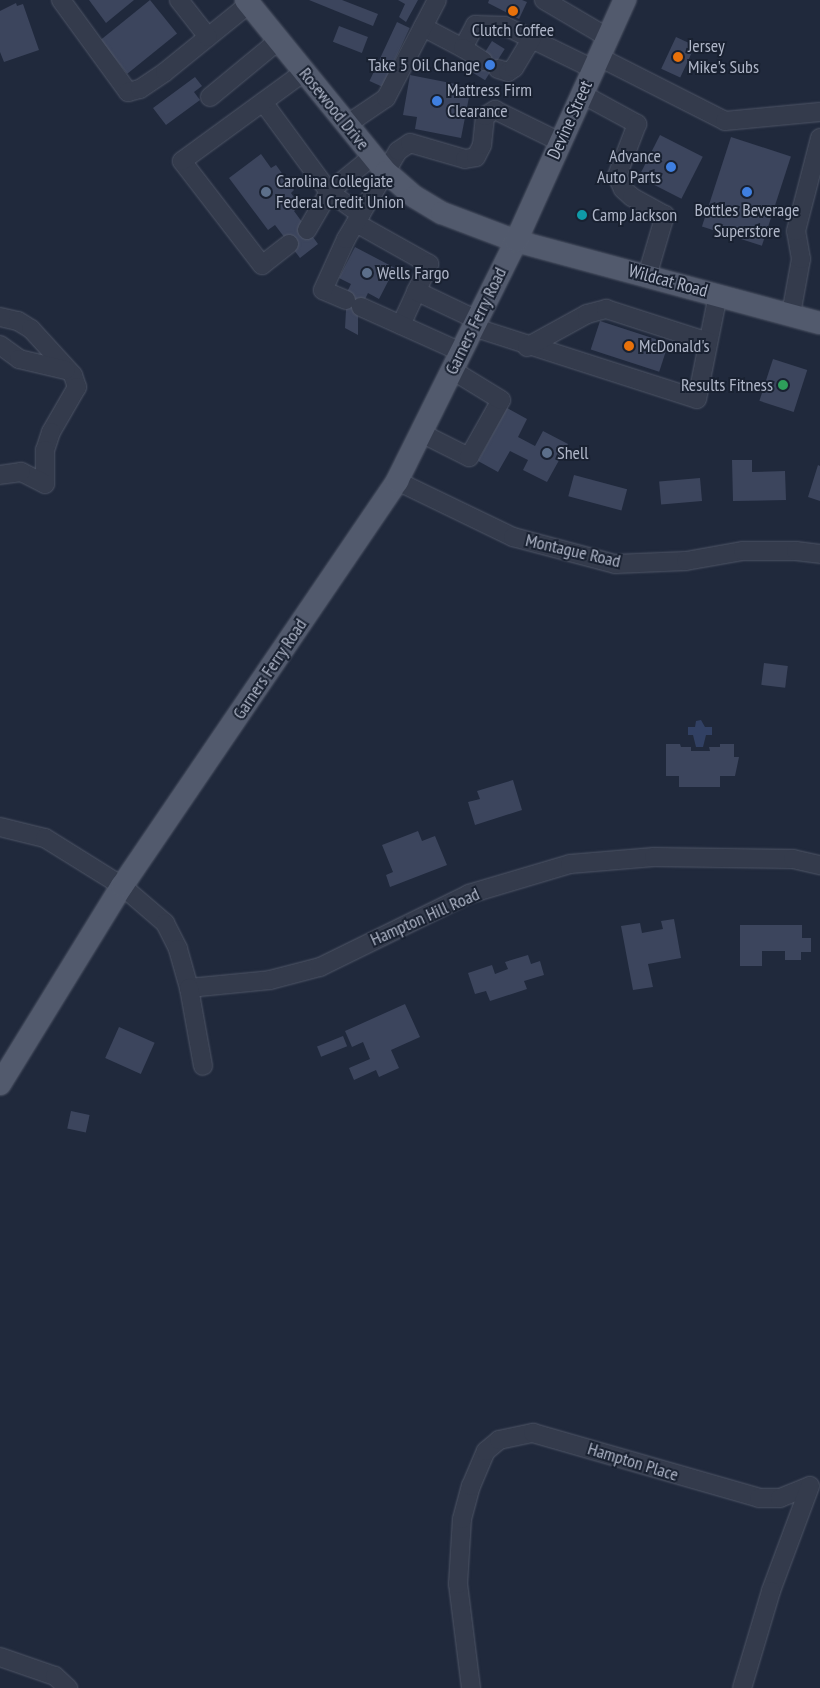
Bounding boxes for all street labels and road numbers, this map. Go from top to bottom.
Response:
street label: Rosewood Drive [294,64,374,154]
street label: Devine Street [543,77,597,163]
street label: Wildcat Road [626,260,710,302]
street label: Garners Ferry Road [441,264,511,378]
street label: Montague Road [523,530,623,572]
street label: Garners Ferry Road [228,614,312,724]
street label: Hampton Hill Road [367,883,483,951]
street label: Hampton Place [585,1438,681,1486]

